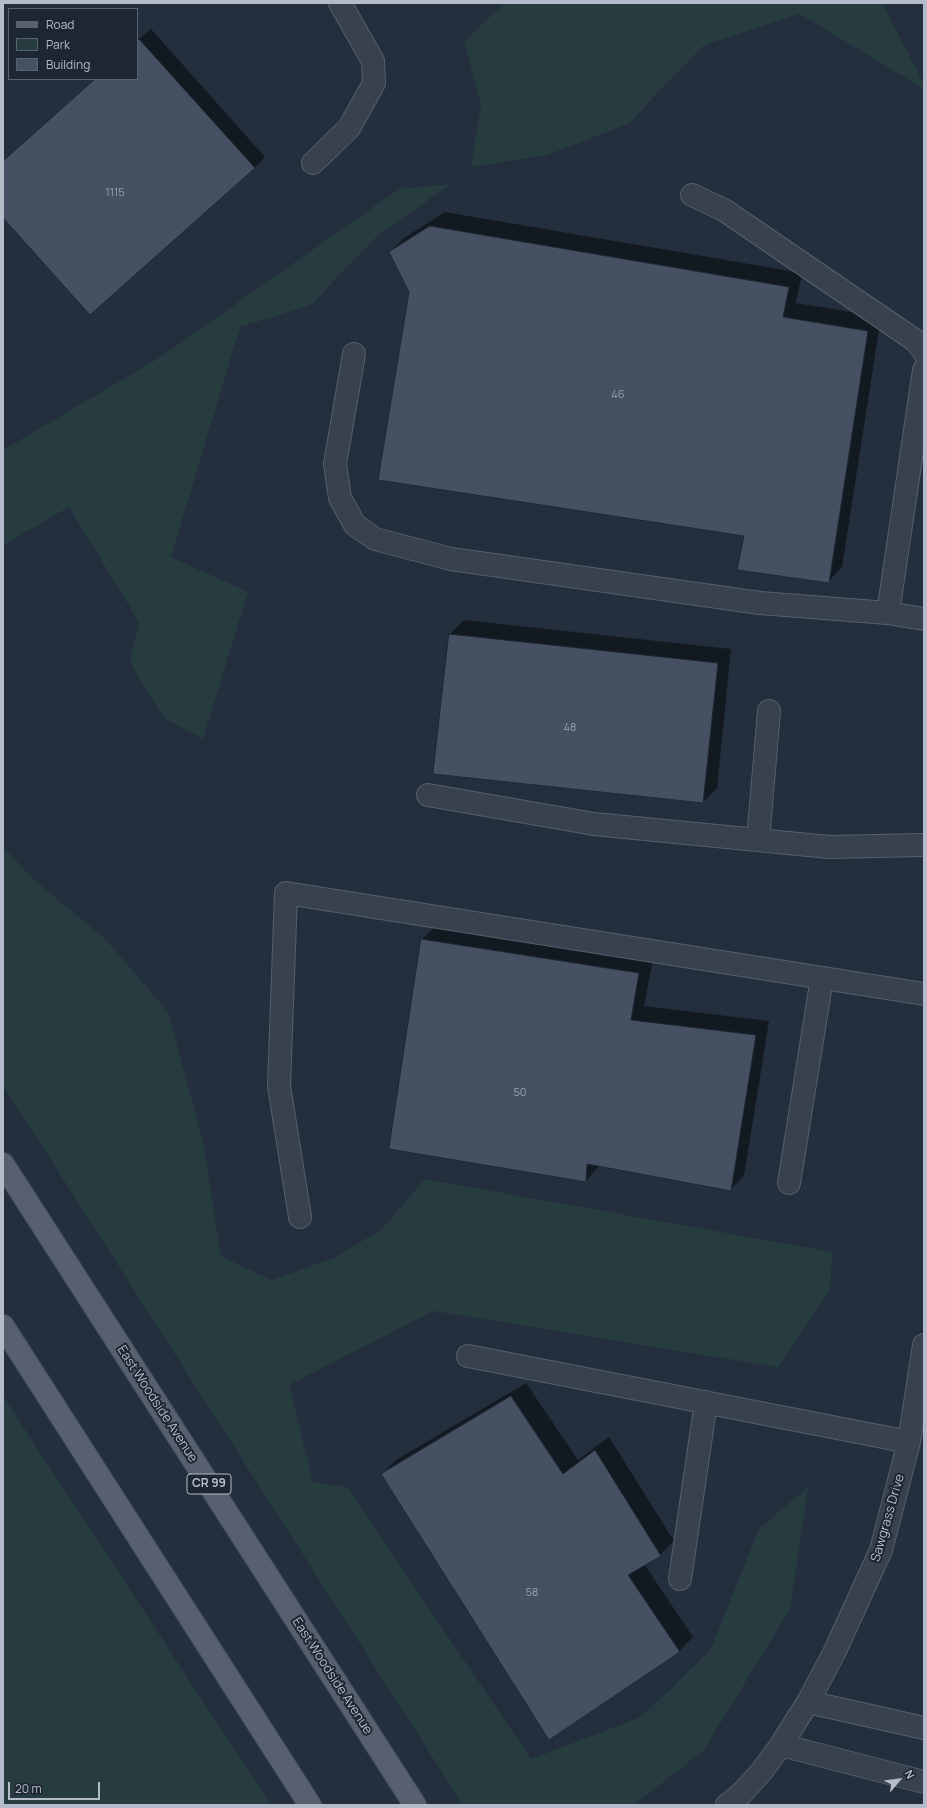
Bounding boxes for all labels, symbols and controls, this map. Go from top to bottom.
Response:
legend [8,8,138,80]
text: Road [46,16,74,33]
text: Park [46,36,70,53]
text: Building [46,56,90,73]
house number: 1115 [105,186,125,200]
house number: 46 [611,388,625,402]
house number: 48 [564,721,576,735]
house number: 50 [513,1086,527,1100]
street label: East Woodside Avenue [113,1343,201,1465]
street label: Sawgrass Drive [868,1472,908,1564]
road number: CR 99 [187,1474,231,1494]
house number: 58 [526,1586,538,1600]
street label: East Woodside Avenue [288,1615,376,1737]
north arrow [879,1760,919,1800]
text: N [902,1767,919,1781]
scale bar [10,1774,102,1800]
text: 20 m [15,1780,42,1797]

